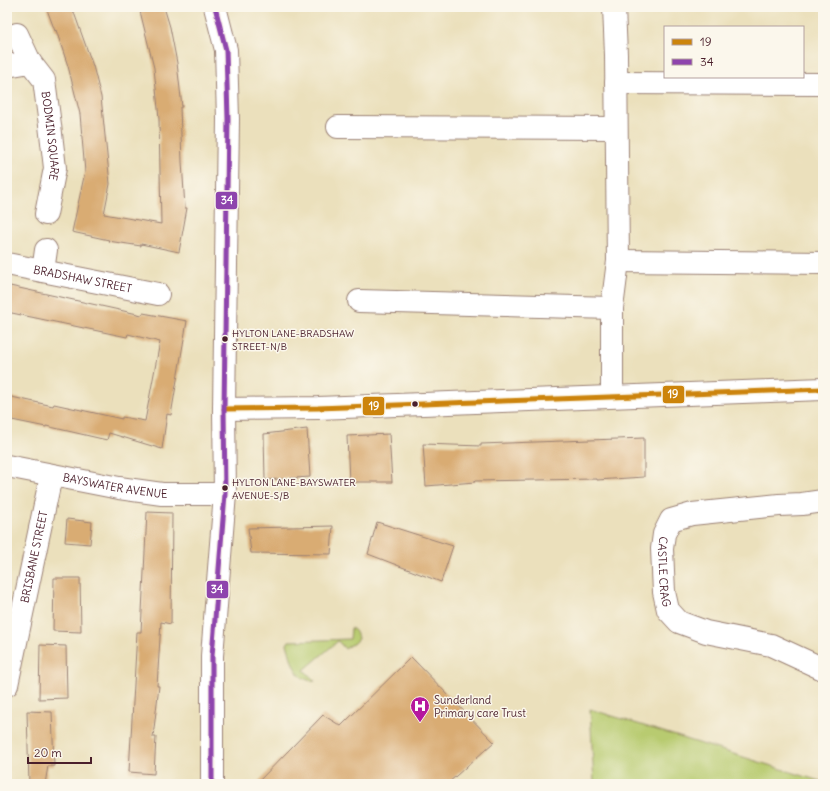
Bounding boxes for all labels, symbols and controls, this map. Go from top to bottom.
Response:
legend [664,26,804,78]
text: 19 [700,34,712,49]
text: 34 [700,54,714,69]
street label: BODMIN SQUARE [39,90,62,182]
line badge: 34 [215,191,238,210]
text: 34 [221,193,234,207]
street label: BRADSHAW STREET [32,262,133,296]
place label: HYLTON LANE-BRADSHAW STREET-N/B [232,327,354,353]
marker: HYLTON LANE-BRADSHAW STREET-N/B [220,334,230,344]
line badge: 19 [662,385,685,404]
text: 19 [668,387,678,401]
line badge: 19 [362,396,385,416]
text: 19 [369,399,379,413]
unlabelled marker [410,399,420,409]
street label: BAYSWATER AVENUE [62,470,167,501]
place label: HYLTON LANE-BAYSWATER AVENUE-S/B [232,476,356,502]
marker: HYLTON LANE-BAYSWATER AVENUE-S/B [220,483,230,493]
street label: BRISBANE STREET [17,509,51,604]
street label: CASTLE CRAG [655,536,674,608]
line badge: 34 [206,580,229,599]
text: 34 [211,582,224,596]
place label: Sunderland Primary care Trust [434,693,526,720]
hospital icon: Sunderland Primary care Trust [409,695,431,723]
scale bar [28,739,91,765]
text: 20 m [34,745,62,760]

